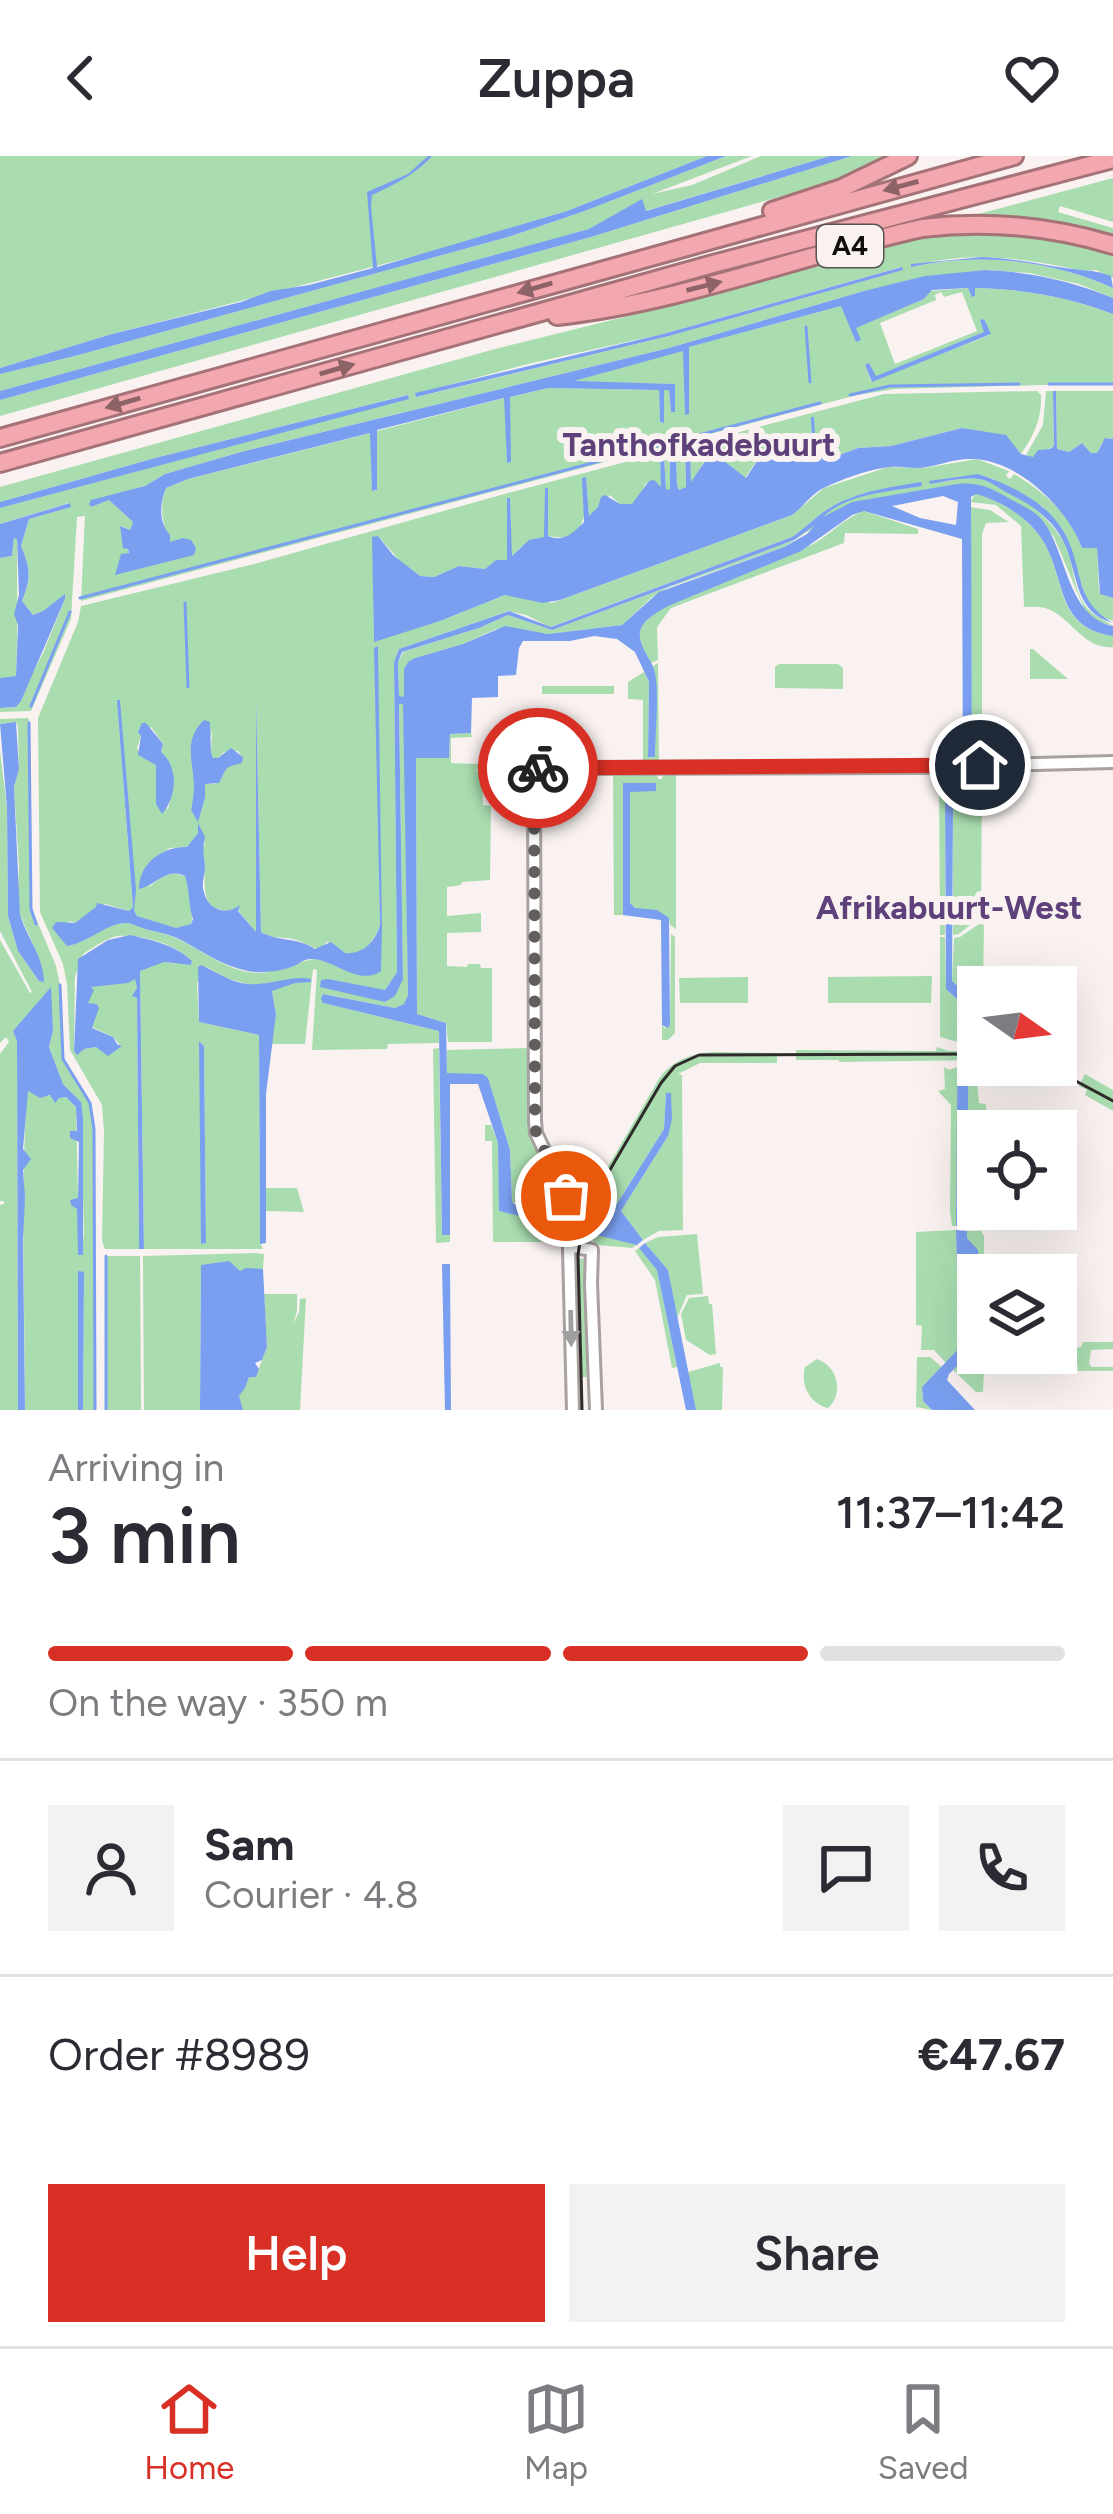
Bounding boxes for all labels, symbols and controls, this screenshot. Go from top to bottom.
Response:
icon: back [48,45,114,111]
icon: heart [999,45,1065,111]
text: Zuppa [478,46,635,111]
one-way arrow [882,178,919,197]
road number: A4 [817,225,883,267]
one-way arrow [686,275,723,294]
one-way arrow [516,280,552,298]
one-way arrow [319,359,355,377]
one-way arrow [104,395,141,414]
district label: Tanthofkadebuurt [563,425,835,464]
courier [478,708,598,828]
pin [929,714,1031,816]
icon: home [947,732,1013,798]
icon: bike [505,735,571,801]
district label: Afrikabuurt-West [816,888,1082,927]
north arrow [957,966,1077,1086]
map controls [957,966,1077,1374]
button: locate [957,1110,1077,1230]
pin [515,1145,617,1247]
icon: bag [533,1163,599,1229]
button: layers [957,1254,1077,1374]
one-way arrow [562,1310,581,1348]
text: Arriving in [48,1444,224,1491]
text: 11:37–11:42 [836,1485,1065,1539]
text: 3 min [48,1489,241,1583]
text: On the way · 350 m [48,1679,388,1726]
button: person [48,1805,174,1931]
button: chat [783,1805,909,1931]
button: phone [939,1805,1065,1931]
text: Sam [204,1817,295,1871]
text: Courier · 4.8 [204,1871,419,1918]
text: Order #8989 [48,2027,310,2081]
text: €47.67 [918,2027,1065,2081]
button: Help [48,2184,545,2322]
button: Share [569,2184,1065,2322]
tab: Home [144,2376,234,2487]
tab: Map [523,2376,589,2487]
tab: Saved [878,2376,969,2487]

